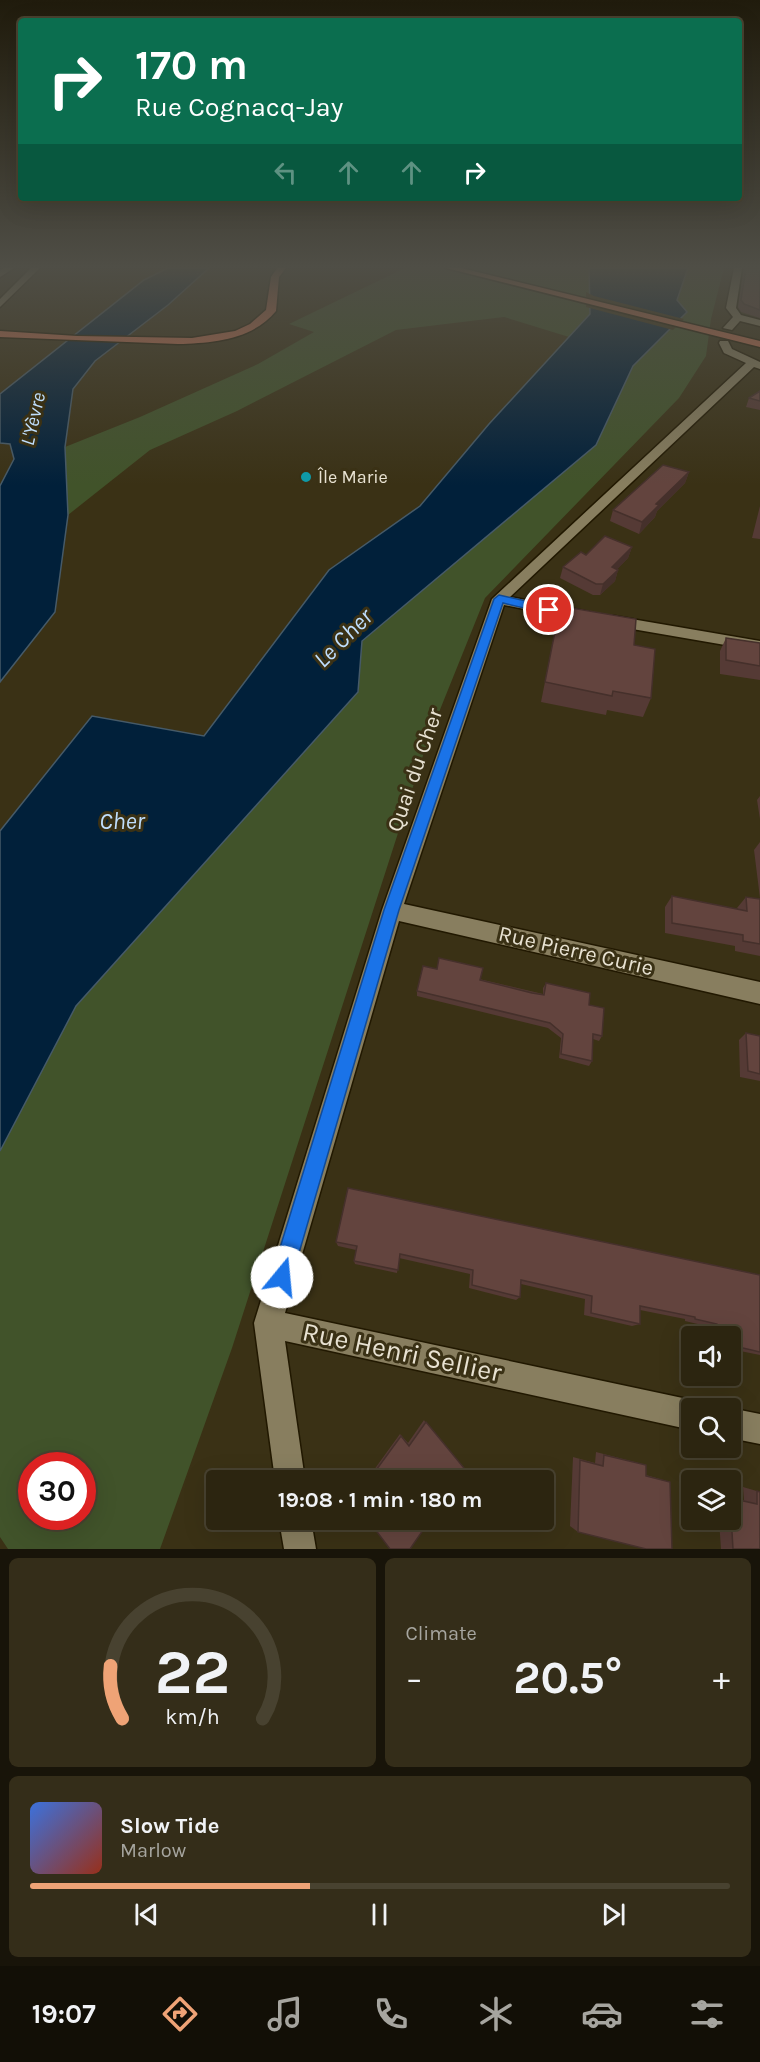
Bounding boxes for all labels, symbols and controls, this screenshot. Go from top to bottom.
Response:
text: 170 m [135,40,248,90]
icon: right [36,42,114,120]
text: Rue Cognacq-Jay [135,91,343,123]
icon: left [269,156,302,189]
icon: ahead [332,156,365,189]
icon: ahead [395,156,428,189]
icon: right [458,156,491,189]
water label: L'Yèvre [16,390,50,448]
place label: Île Marie [317,466,388,488]
marker: Île Marie [299,470,313,484]
pin [523,584,574,635]
icon: arrive [532,593,565,626]
water label: Le Cher [308,602,379,673]
street label: Quai du Cher [382,705,448,835]
water label: Cher [99,807,146,835]
street label: Rue Pierre Curie [496,921,656,981]
position arrow [250,1245,314,1309]
street label: Rue Henri Sellier [300,1315,505,1389]
map controls [681,1326,741,1530]
button: sound [681,1326,741,1386]
button: search [681,1398,741,1458]
speed limit sign: 30 [18,1452,96,1530]
button: layers [681,1470,741,1530]
text: 19:08 · 1 min · 180 m [278,1487,482,1513]
text: Climate [406,1622,477,1645]
text: 22 [154,1636,230,1709]
text: 20.5° [513,1652,622,1704]
text: − [406,1659,423,1697]
text: + [713,1659,730,1697]
text: km/h [165,1705,219,1730]
text: Slow Tide [120,1813,220,1839]
text: Marlow [120,1839,186,1862]
icon: previous [130,1898,163,1931]
icon: pause [363,1898,396,1931]
icon: next [597,1898,630,1931]
icon: directions [159,1993,201,2035]
icon: music [264,1993,306,2035]
icon: phone [370,1993,412,2035]
icon: climate [475,1993,517,2035]
icon: car [581,1993,623,2035]
icon: filters [686,1993,728,2035]
text: 19:07 [32,1998,96,2030]

